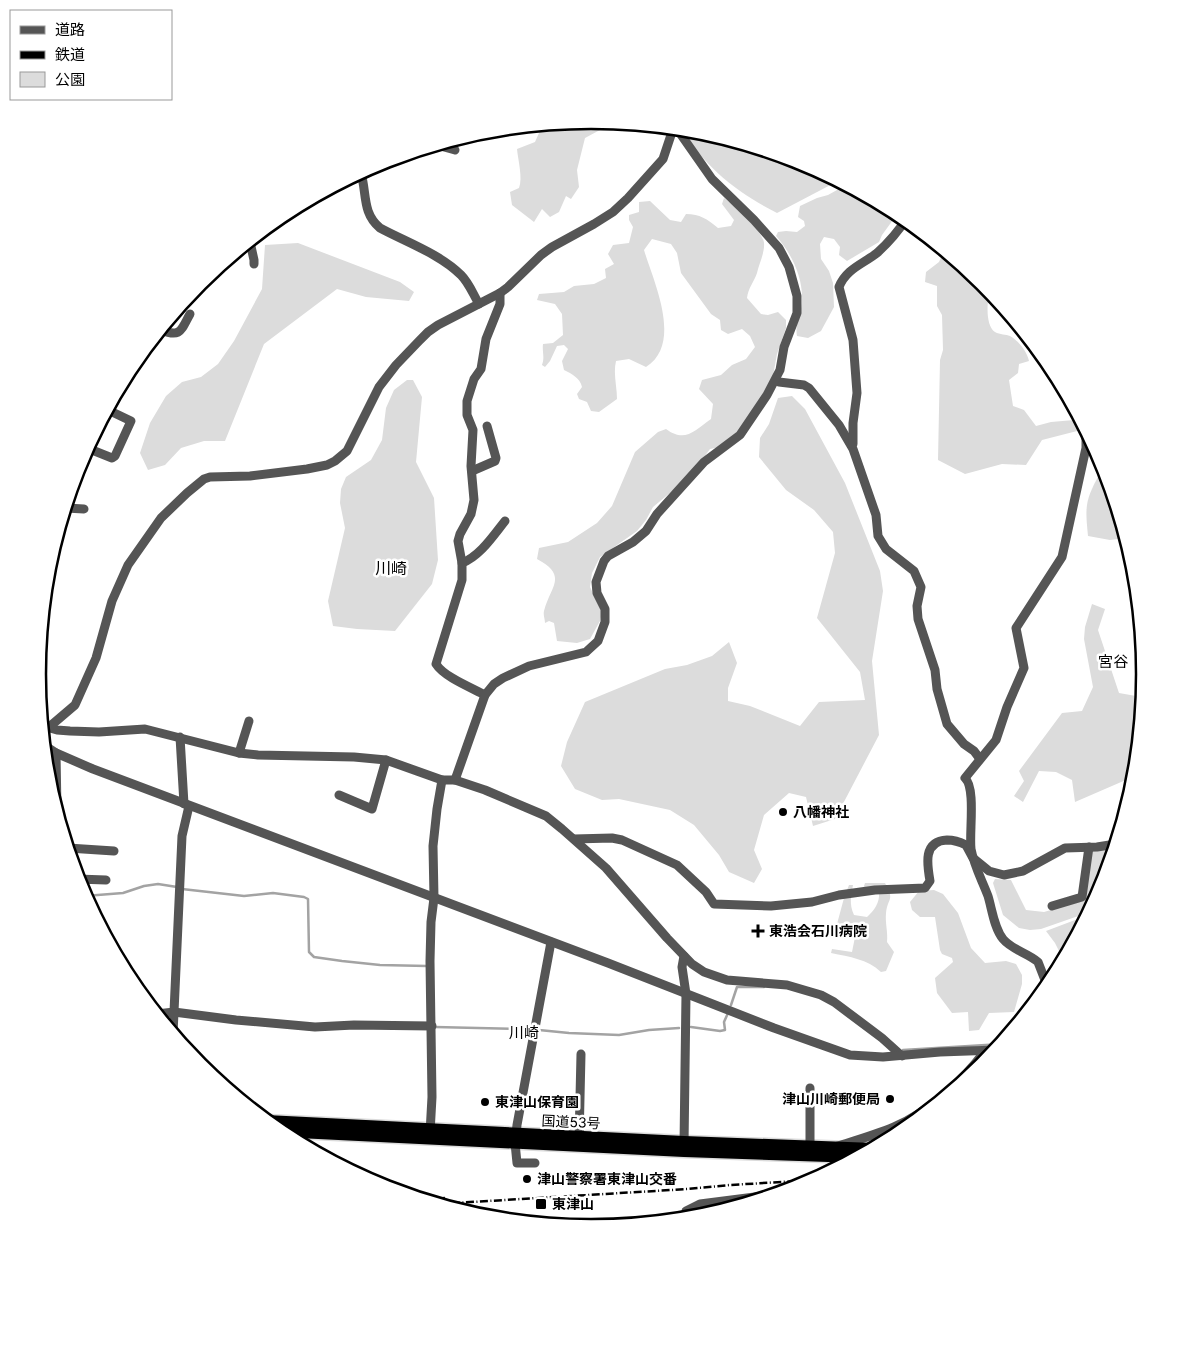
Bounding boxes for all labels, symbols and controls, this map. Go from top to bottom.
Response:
legend [10,10,172,100]
text: 道路 [55,20,85,39]
text: 鉄道 [55,45,85,64]
text: 公園 [55,70,85,89]
district label: 川崎 [375,558,407,578]
district label: 宮谷 [1098,652,1128,671]
place label: 八幡神社 [793,803,849,820]
marker: 八幡神社 [777,806,789,818]
place label: 東浩会石川病院 [769,922,867,939]
marker: 東浩会石川病院 [751,924,765,938]
district label: 川崎 [509,1023,539,1042]
place label: 津山川崎郵便局 [782,1090,880,1107]
place label: 東津山保育園 [495,1093,579,1110]
marker: 津山川崎郵便局 [884,1093,896,1105]
marker: 東津山保育園 [479,1096,491,1108]
street label: 国道53号 [541,1111,601,1132]
place label: 津山警察署東津山交番 [537,1170,677,1187]
marker: 津山警察署東津山交番 [521,1173,533,1185]
place label: 東津山 [552,1195,594,1212]
marker: 東津山 [534,1197,548,1211]

